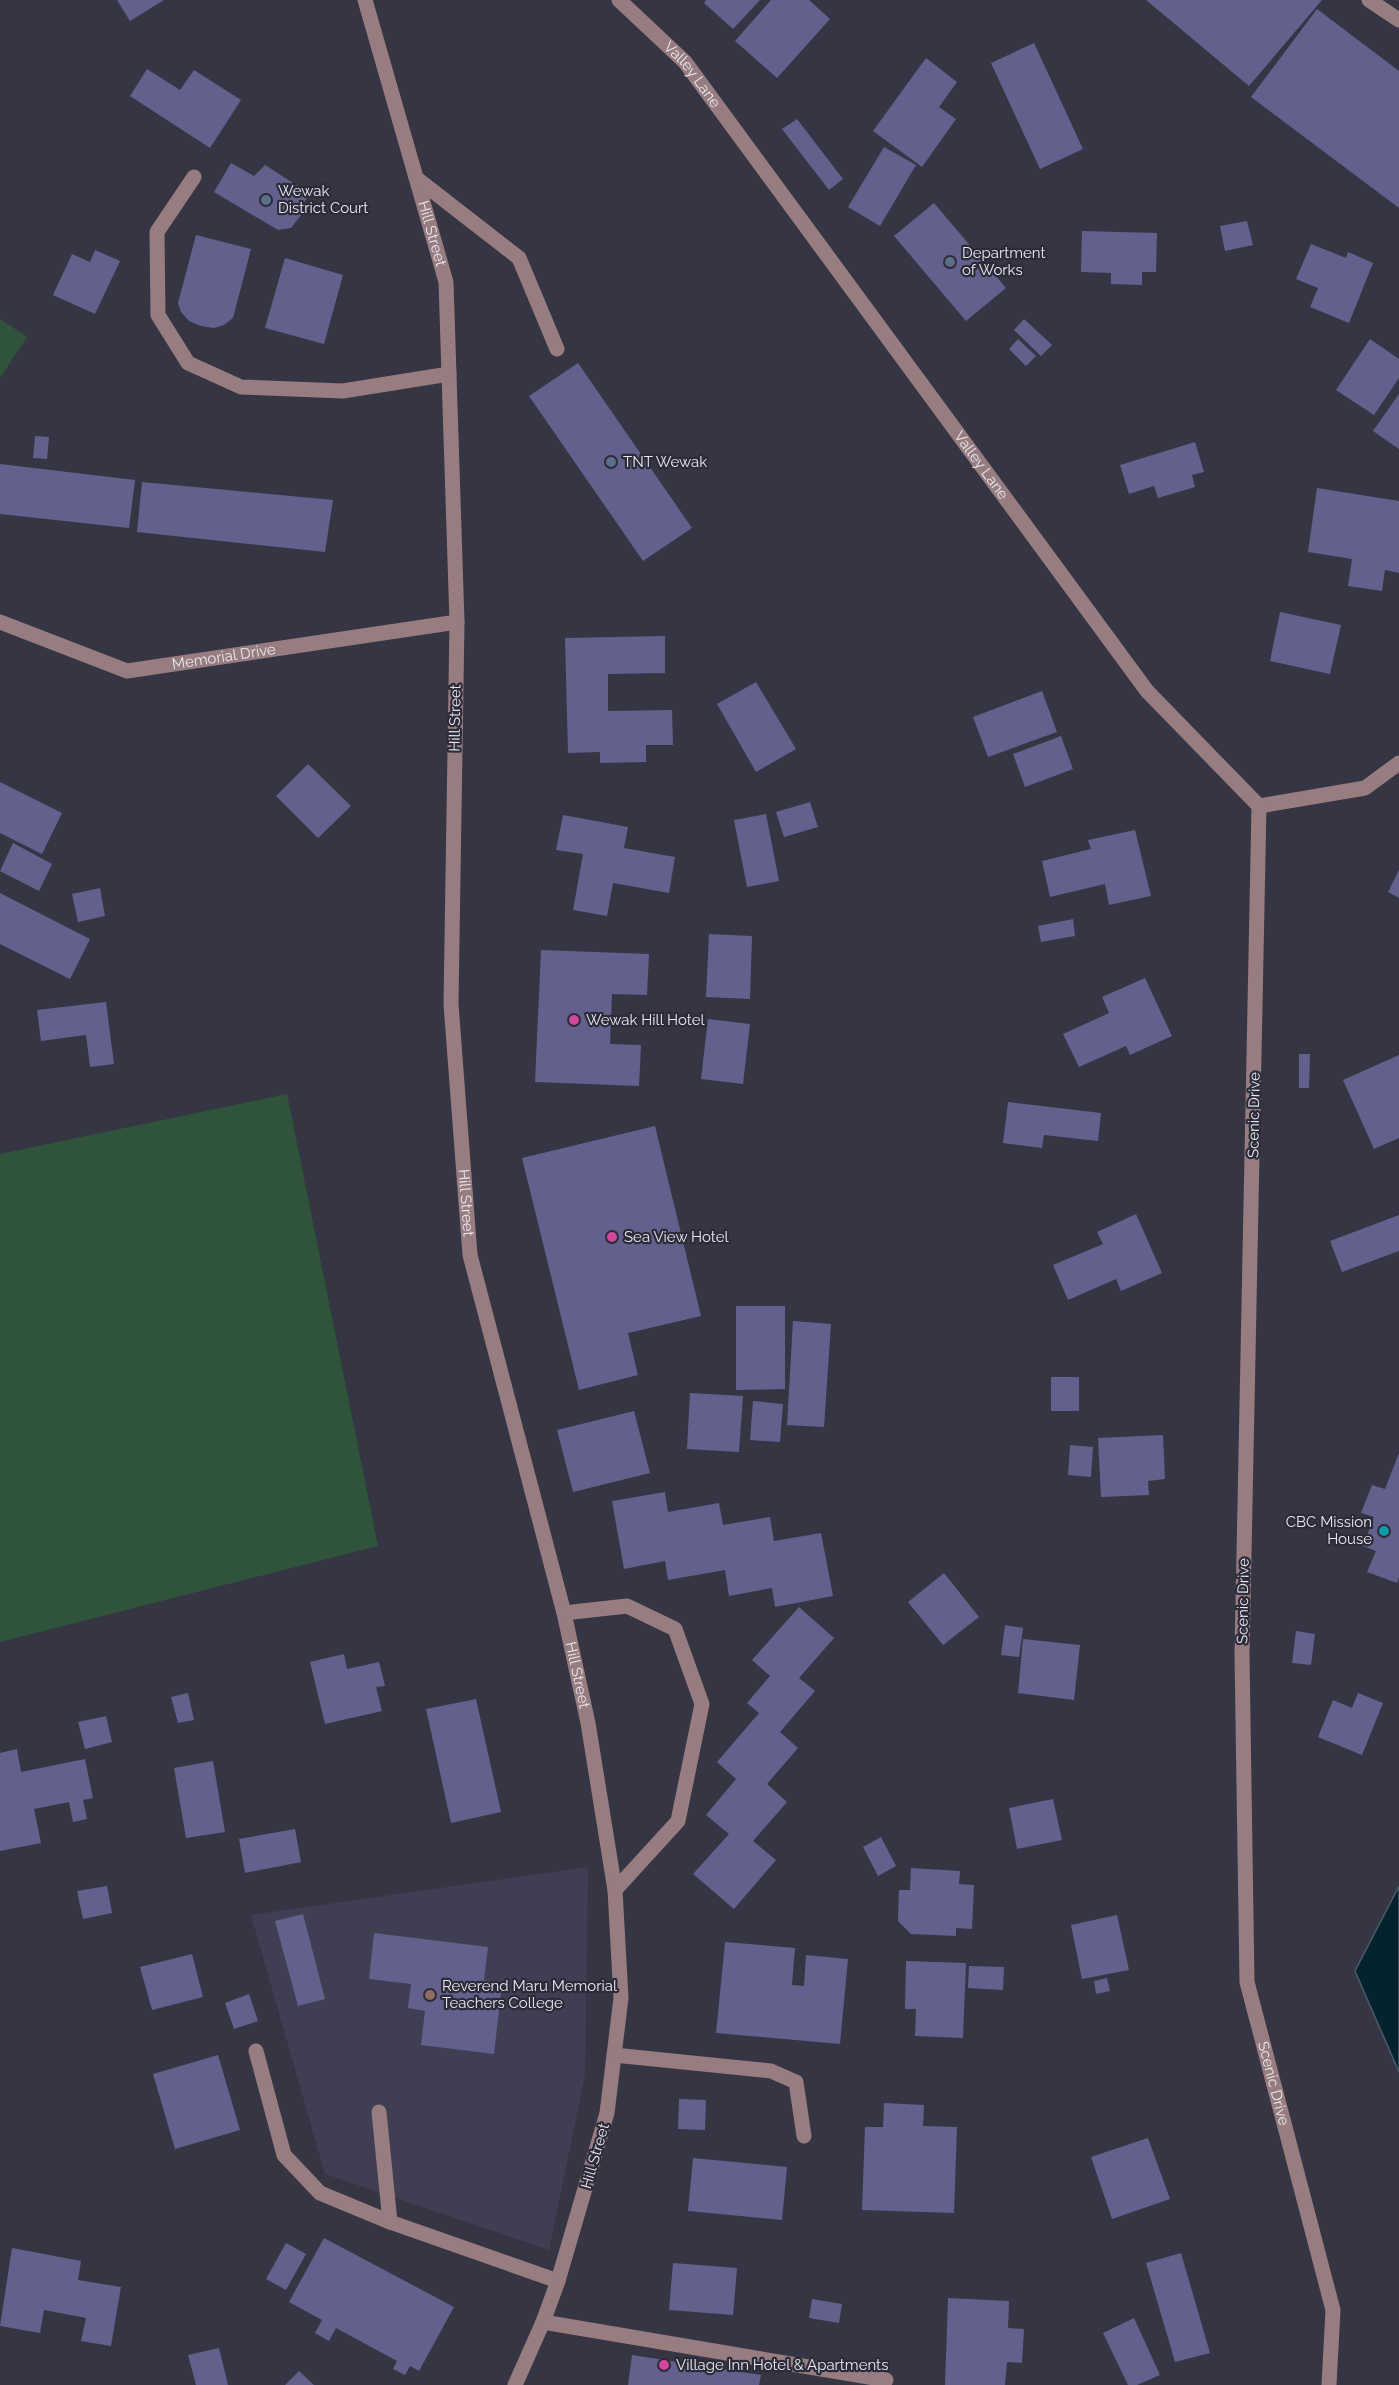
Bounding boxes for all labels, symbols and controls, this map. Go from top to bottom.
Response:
street label: Valley Lane [660,38,725,112]
place label: Wewak District Court [278,182,368,217]
marker: Wewak District Court [259,193,273,207]
street label: Hill Street [414,199,450,269]
place label: Department of Works [962,244,1046,279]
marker: Department of Works [943,255,957,269]
street label: Valley Lane [950,428,1012,503]
place label: TNT Wewak [623,453,707,471]
marker: TNT Wewak [604,455,618,469]
street label: Memorial Drive [171,640,277,673]
street label: Hill Street [445,684,465,752]
place label: Wewak Hill Hotel [586,1011,706,1029]
marker: Wewak Hill Hotel [567,1013,581,1027]
street label: Scenic Drive [1244,1072,1264,1158]
street label: Hill Street [455,1168,478,1237]
place label: Sea View Hotel [624,1228,730,1246]
marker: Sea View Hotel [605,1230,619,1244]
place label: CBC Mission House [1286,1513,1372,1548]
marker: CBC Mission House [1377,1524,1391,1538]
street label: Scenic Drive [1233,1558,1253,1644]
street label: Hill Street [562,1640,594,1710]
place label: Reverend Maru Memorial Teachers College [442,1977,618,2012]
marker: Reverend Maru Memorial Teachers College [423,1988,437,2002]
street label: Scenic Drive [1254,2039,1293,2127]
street label: Hill Street [577,2121,613,2191]
place label: Village Inn Hotel & Apartments [676,2356,888,2374]
marker: Village Inn Hotel & Apartments [657,2358,671,2372]

